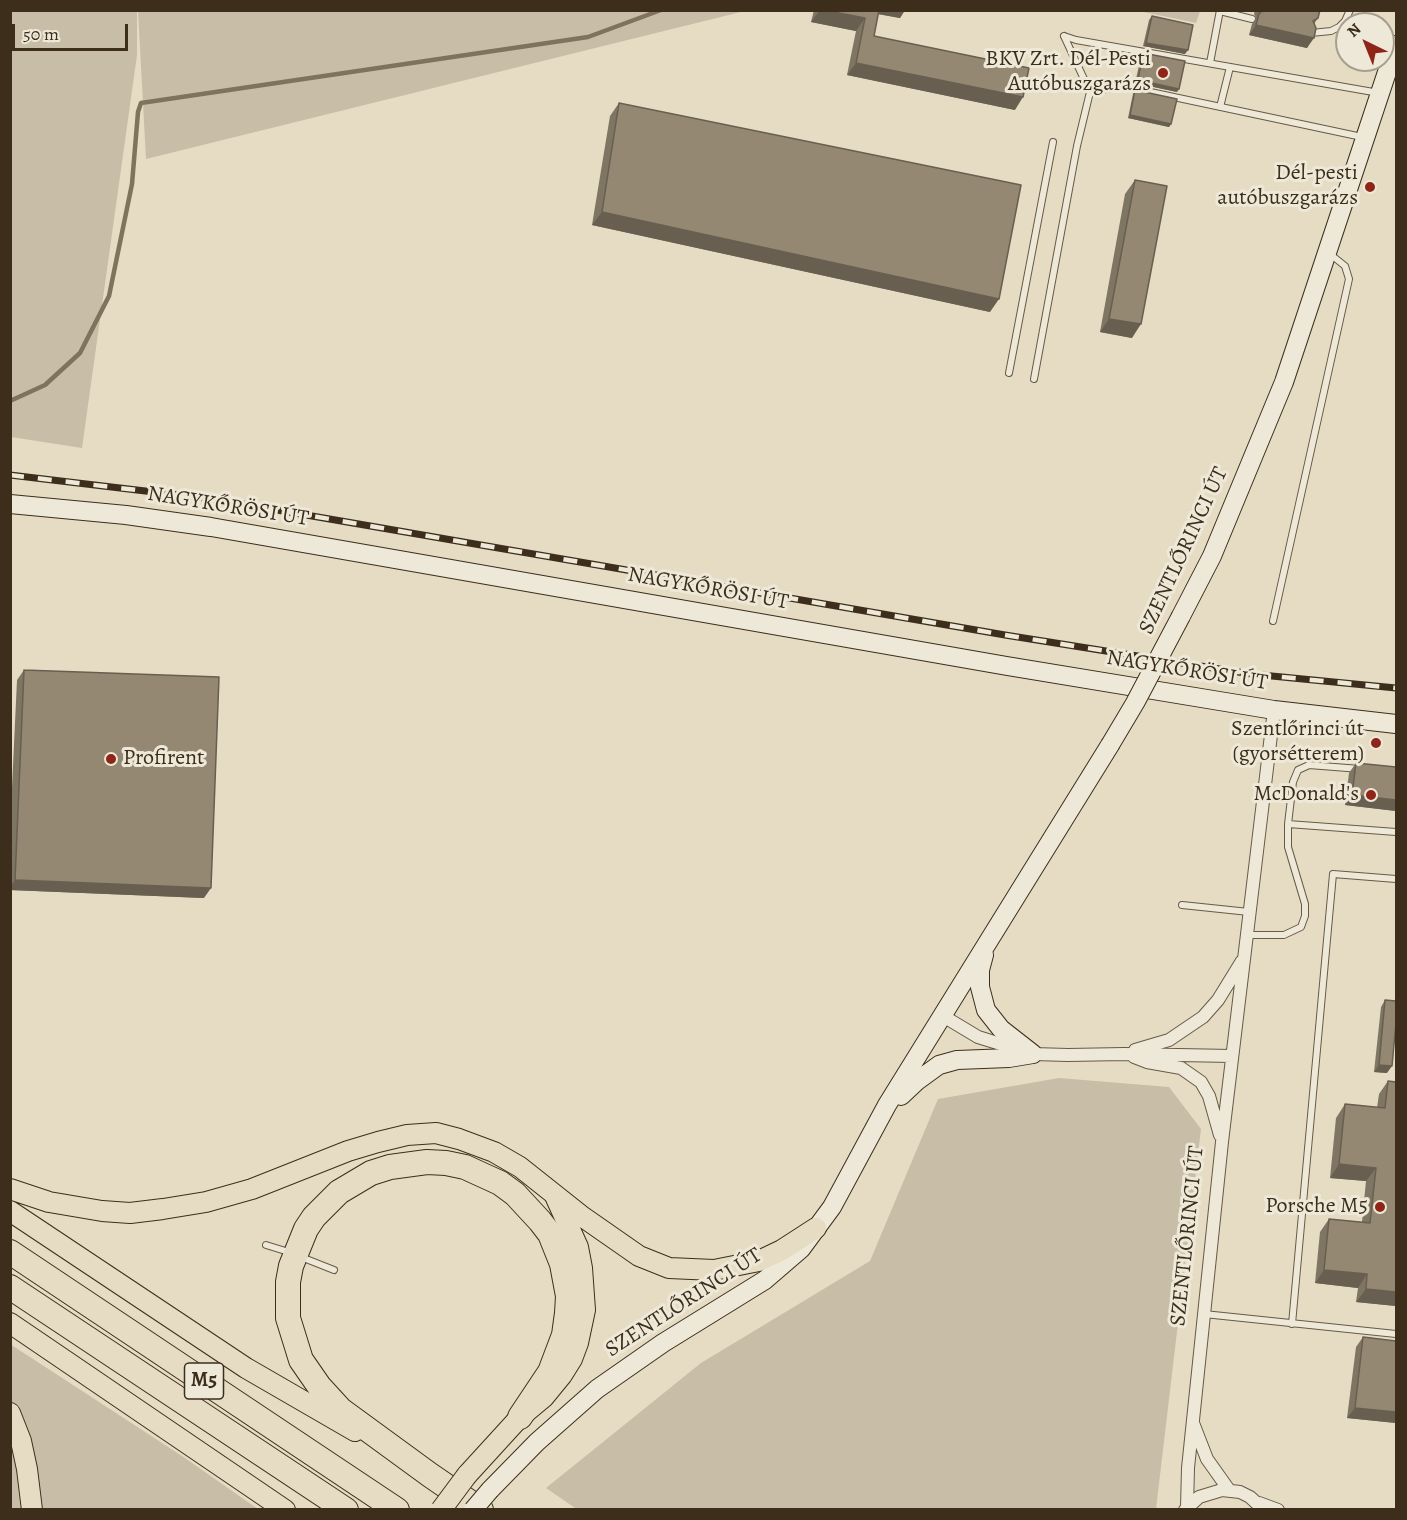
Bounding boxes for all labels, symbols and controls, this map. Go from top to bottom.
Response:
scale bar [15,12,130,50]
north arrow [1335,12,1395,72]
text: N [1342,18,1366,42]
text: 50 m [23,22,59,46]
place label: BKV Zrt. Dél-Pesti Autóbuszgarázs [985,47,1151,98]
marker: BKV Zrt. Dél-Pesti Autóbuszgarázs [1156,66,1170,80]
place label: Dél-pesti autóbuszgarázs [1217,161,1358,212]
marker: Dél-pesti autóbuszgarázs [1363,180,1377,194]
street label: SZENTLŐRINCI ÚT [1134,463,1234,639]
street label: NAGYKŐRÖSI ÚT [146,481,310,533]
street label: NAGYKŐRÖSI ÚT [626,562,790,616]
street label: NAGYKŐRÖSI ÚT [1105,645,1269,697]
place label: Szentlőrinci út (gyorsétterem) [1231,717,1364,768]
marker: Szentlőrinci út (gyorsétterem) [1369,736,1383,750]
place label: Profirent [123,746,204,772]
marker: Profirent [104,752,118,766]
place label: McDonald's [1254,782,1359,808]
marker: McDonald's [1364,788,1378,802]
street label: SZENTLŐRINCI ÚT [1165,1145,1211,1327]
place label: Porsche M5 [1265,1194,1368,1220]
marker: Porsche M5 [1373,1200,1387,1214]
street label: SZENTLŐRINCI ÚT [601,1243,767,1363]
road number: M5 [184,1363,224,1399]

